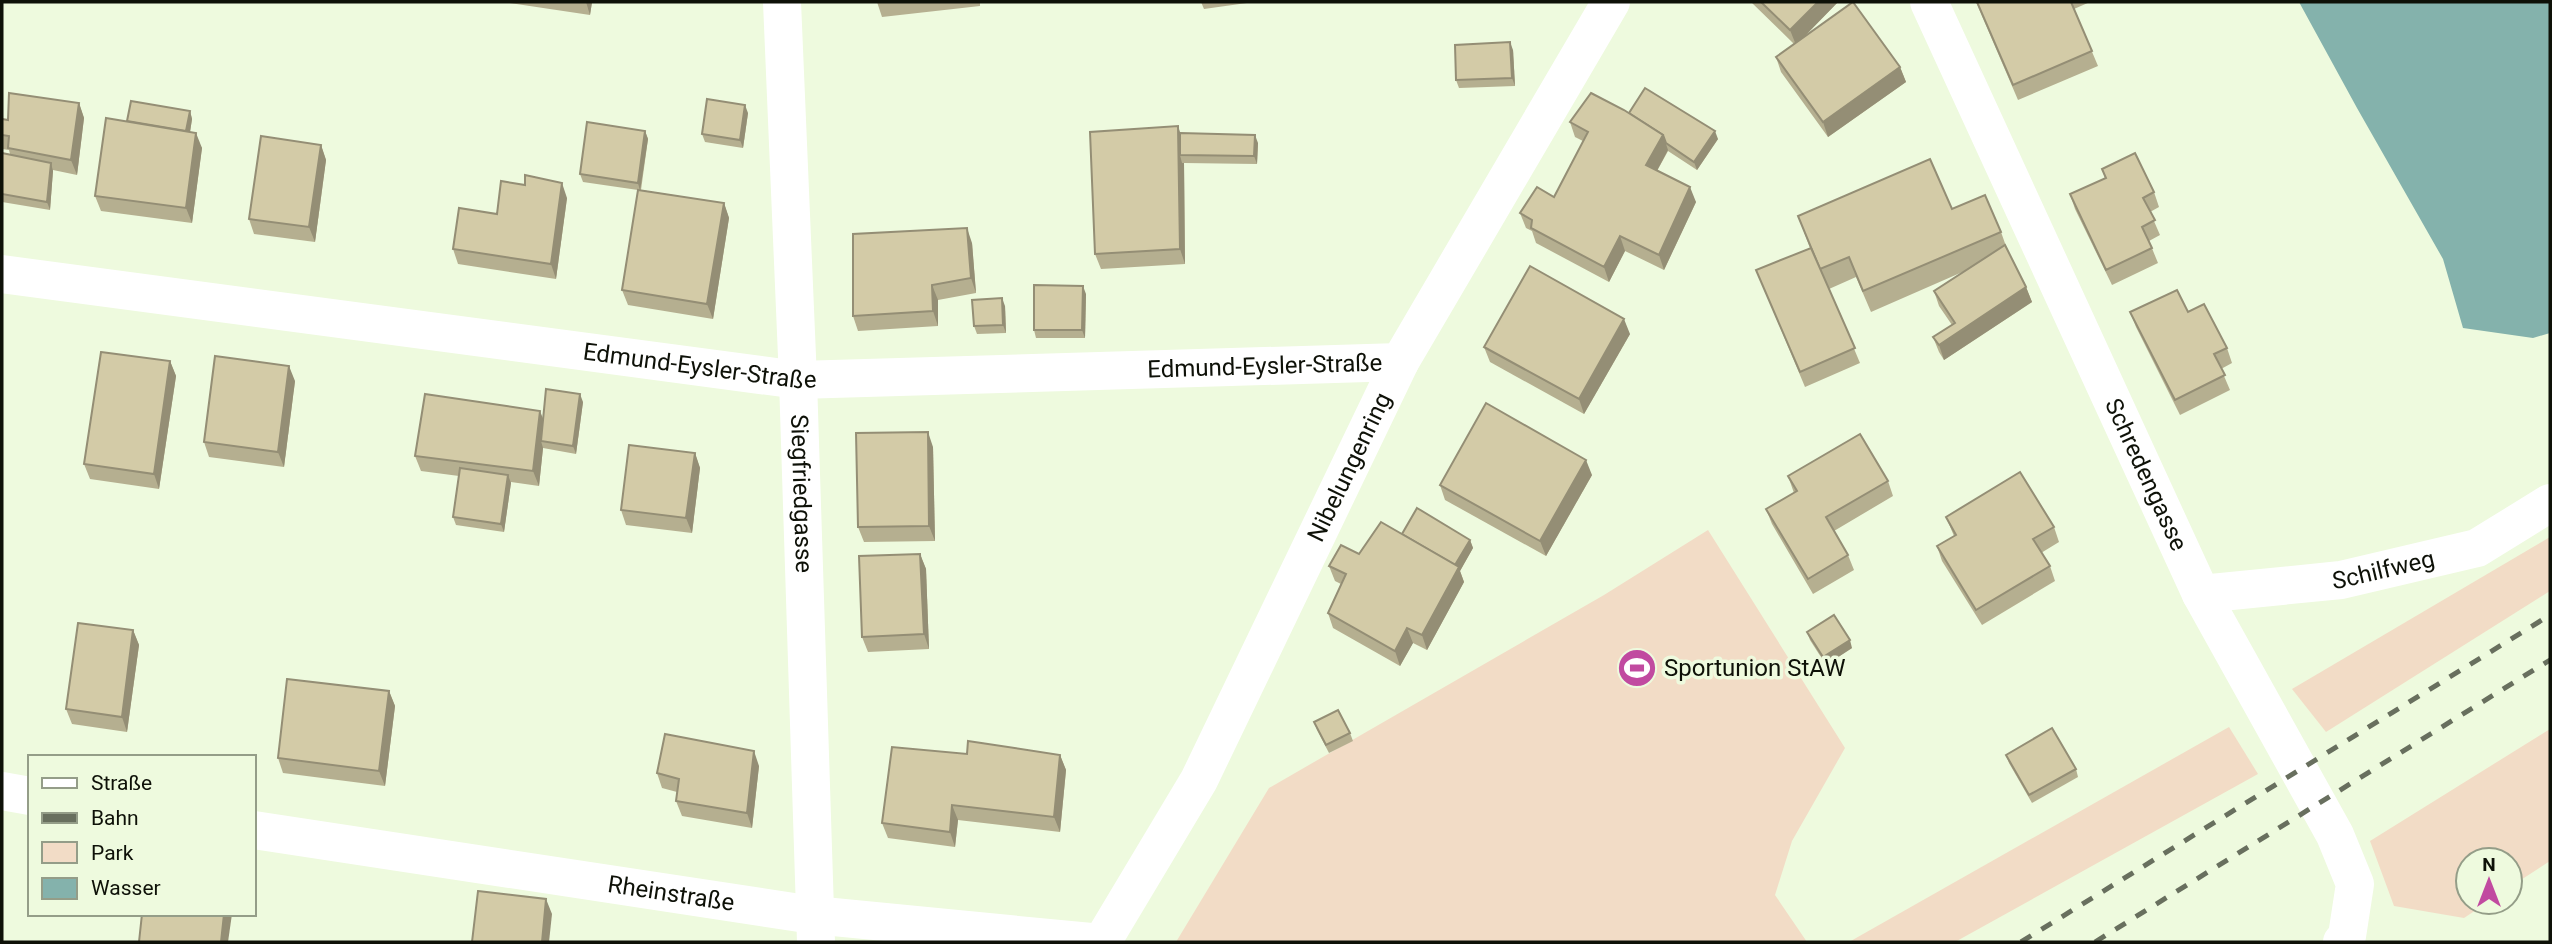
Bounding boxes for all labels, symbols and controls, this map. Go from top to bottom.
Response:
street label: Edmund-Eysler-Straße [582,338,817,395]
street label: Edmund-Eysler-Straße [1147,349,1383,384]
street label: Nibelungenring [1302,388,1397,546]
street label: Schredengasse [2099,394,2193,555]
street label: Siegfriedgasse [785,414,818,574]
street label: Schilfweg [2331,545,2437,595]
sports icon: Sportunion StAW [1616,647,1658,689]
place label: Sportunion StAW [1664,654,1845,682]
legend [28,755,256,916]
text: Straße [91,771,152,795]
text: Bahn [91,806,139,830]
text: Park [91,841,134,865]
north arrow [2454,846,2524,916]
text: N [2482,853,2496,876]
street label: Rheinstraße [606,870,737,917]
text: Wasser [91,876,161,900]

